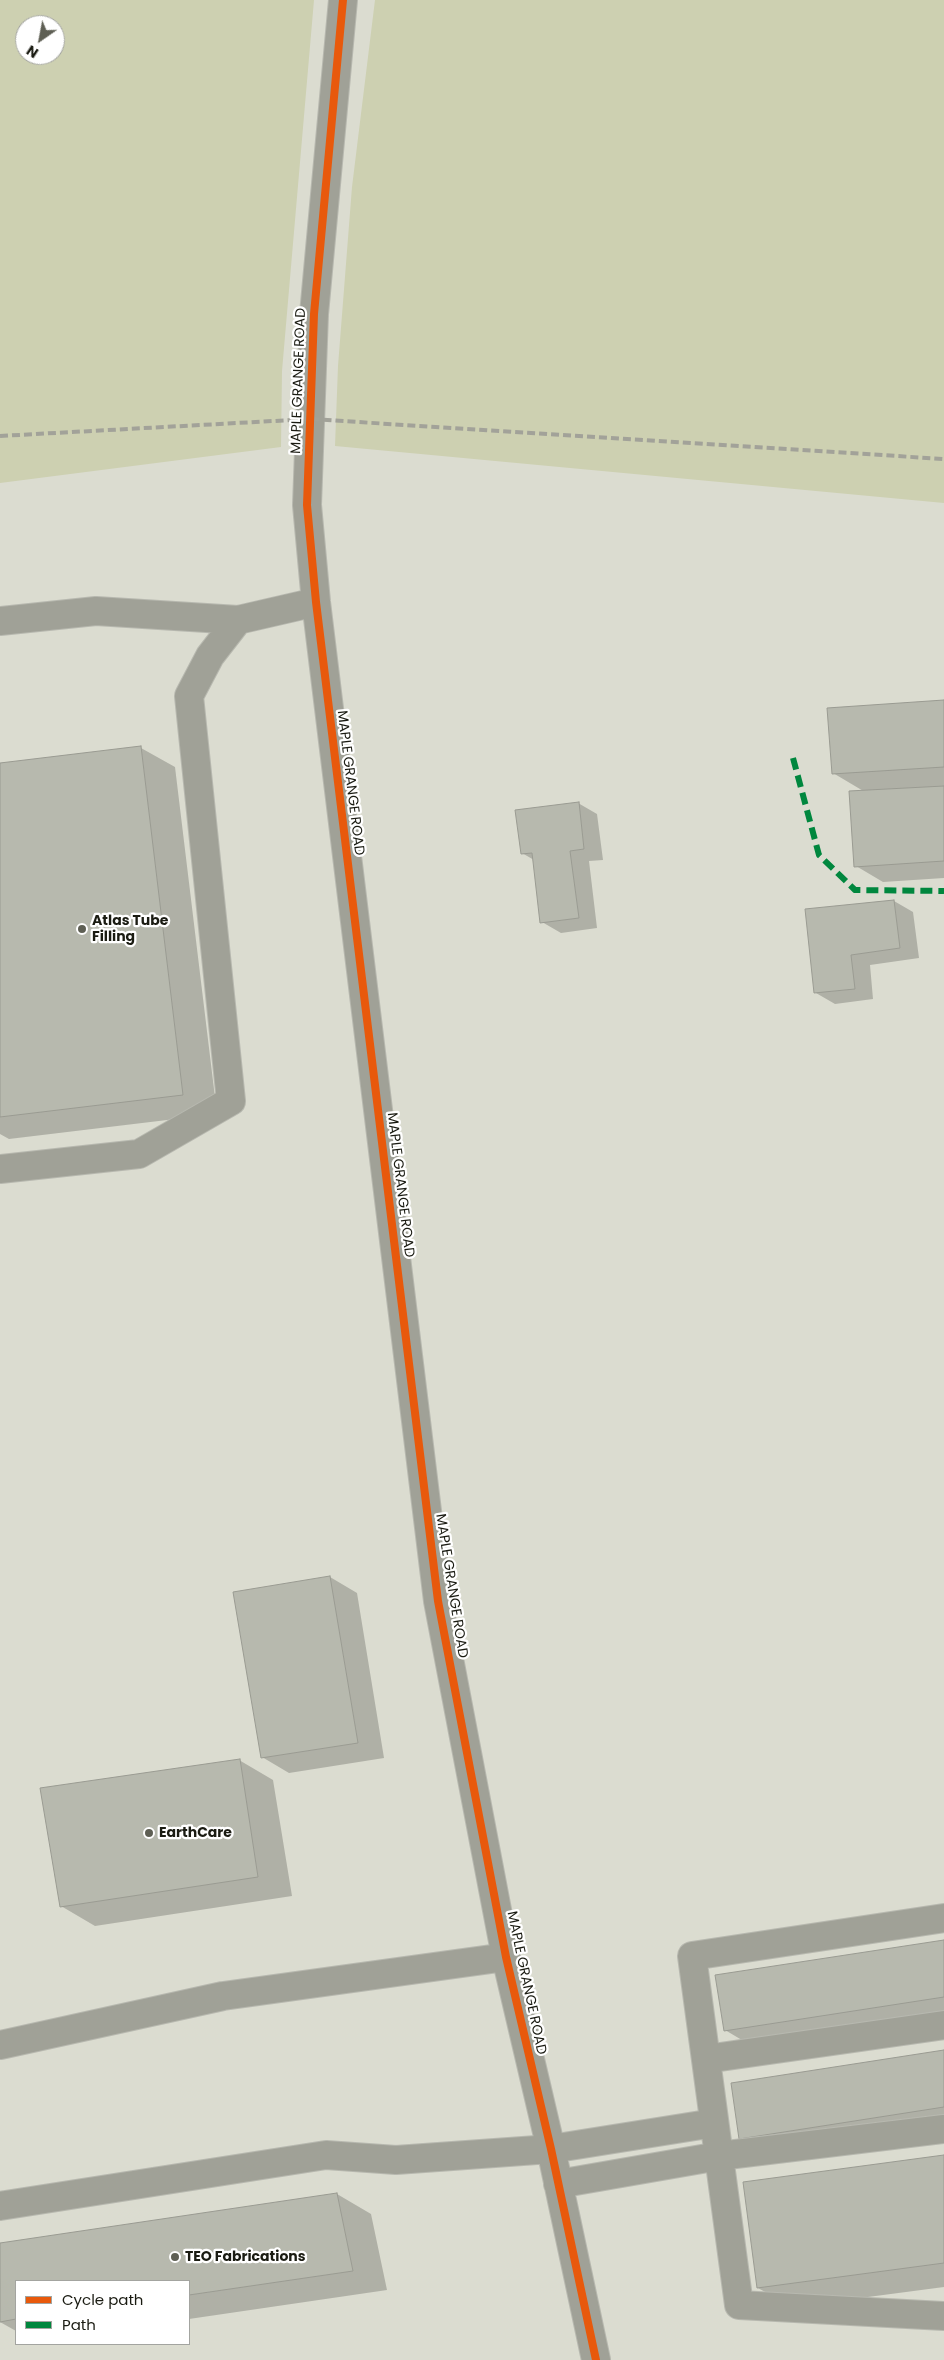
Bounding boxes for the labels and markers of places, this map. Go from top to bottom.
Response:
place label: Atlas Tube Filling [92,913,168,946]
marker: Atlas Tube Filling [76,923,88,935]
place label: EarthCare [159,1825,232,1841]
marker: EarthCare [143,1827,155,1839]
place label: TEO Fabrications [185,2249,306,2265]
marker: TEO Fabrications [169,2251,181,2263]

